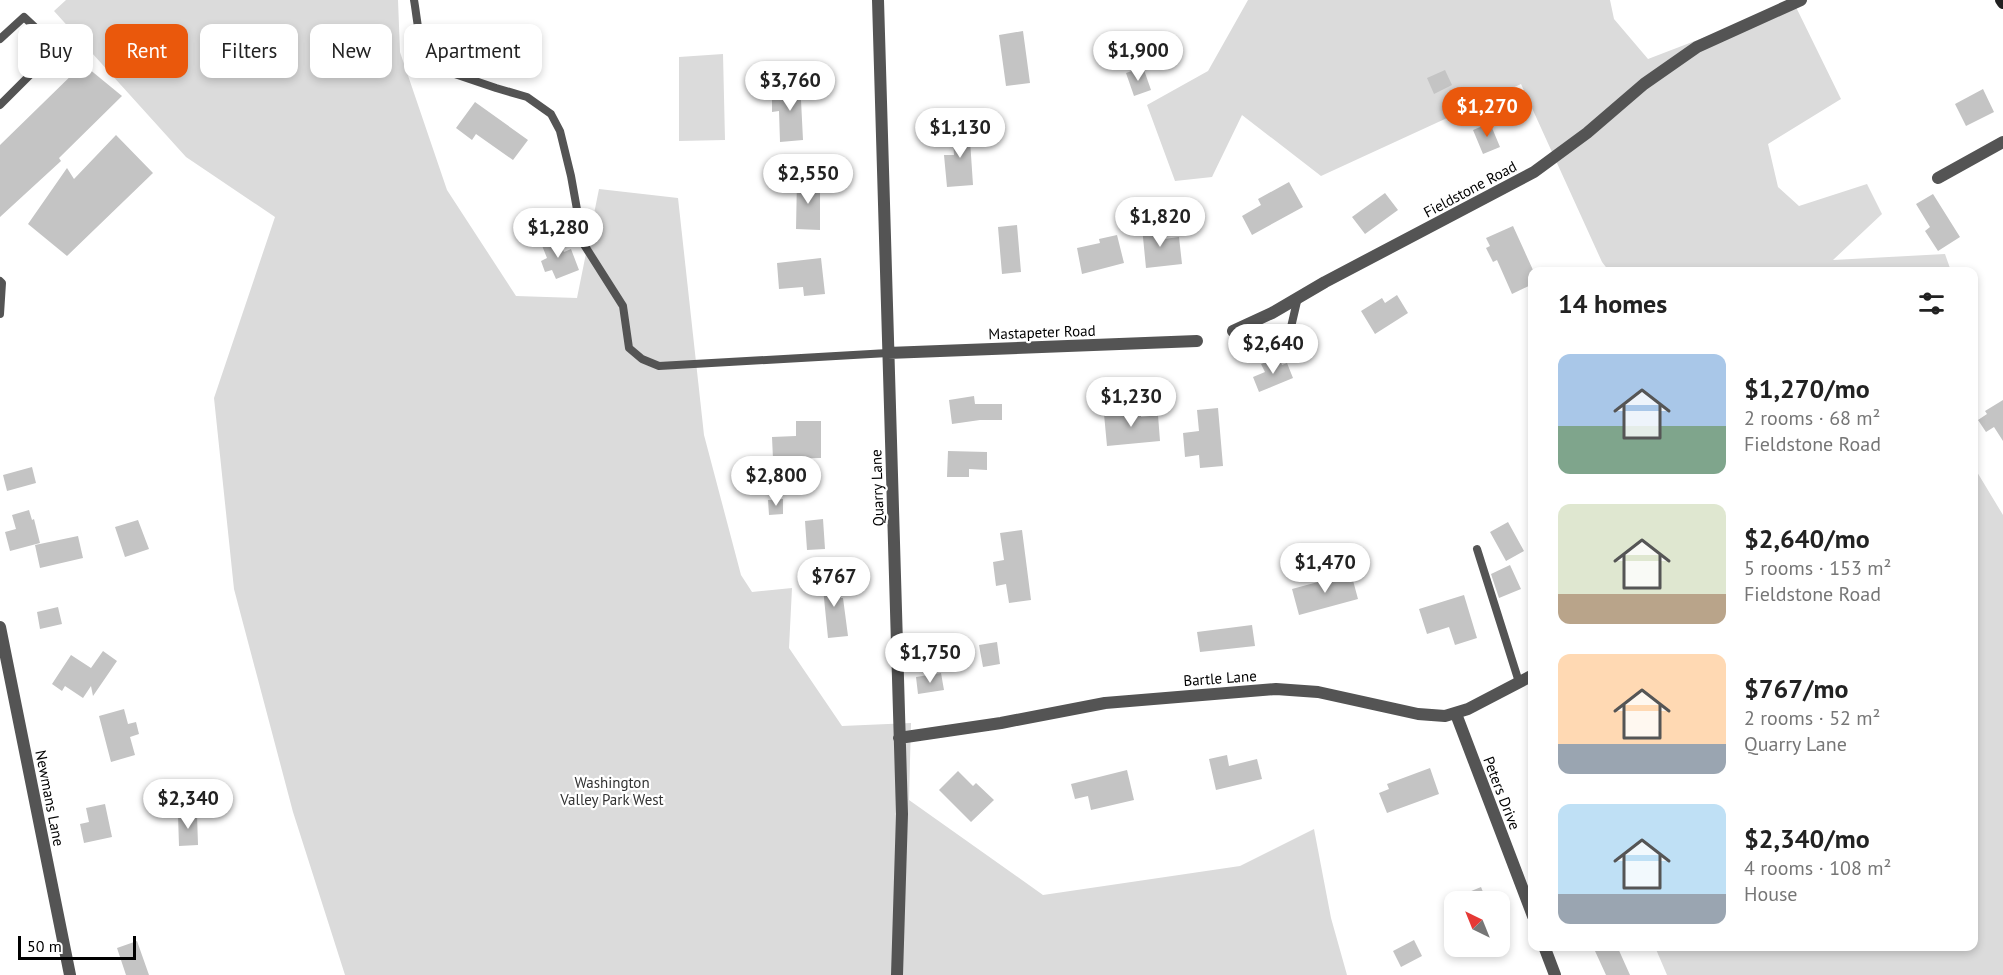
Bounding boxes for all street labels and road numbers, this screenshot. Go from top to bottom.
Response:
street label: Fieldstone Road [1420,157,1520,221]
street label: Mastapeter Road [988,321,1096,343]
street label: Quarry Lane [866,449,888,527]
street label: Bartle Lane [1183,666,1257,690]
street label: Newmans Lane [31,748,69,848]
street label: Peters Drive [1479,754,1525,832]

